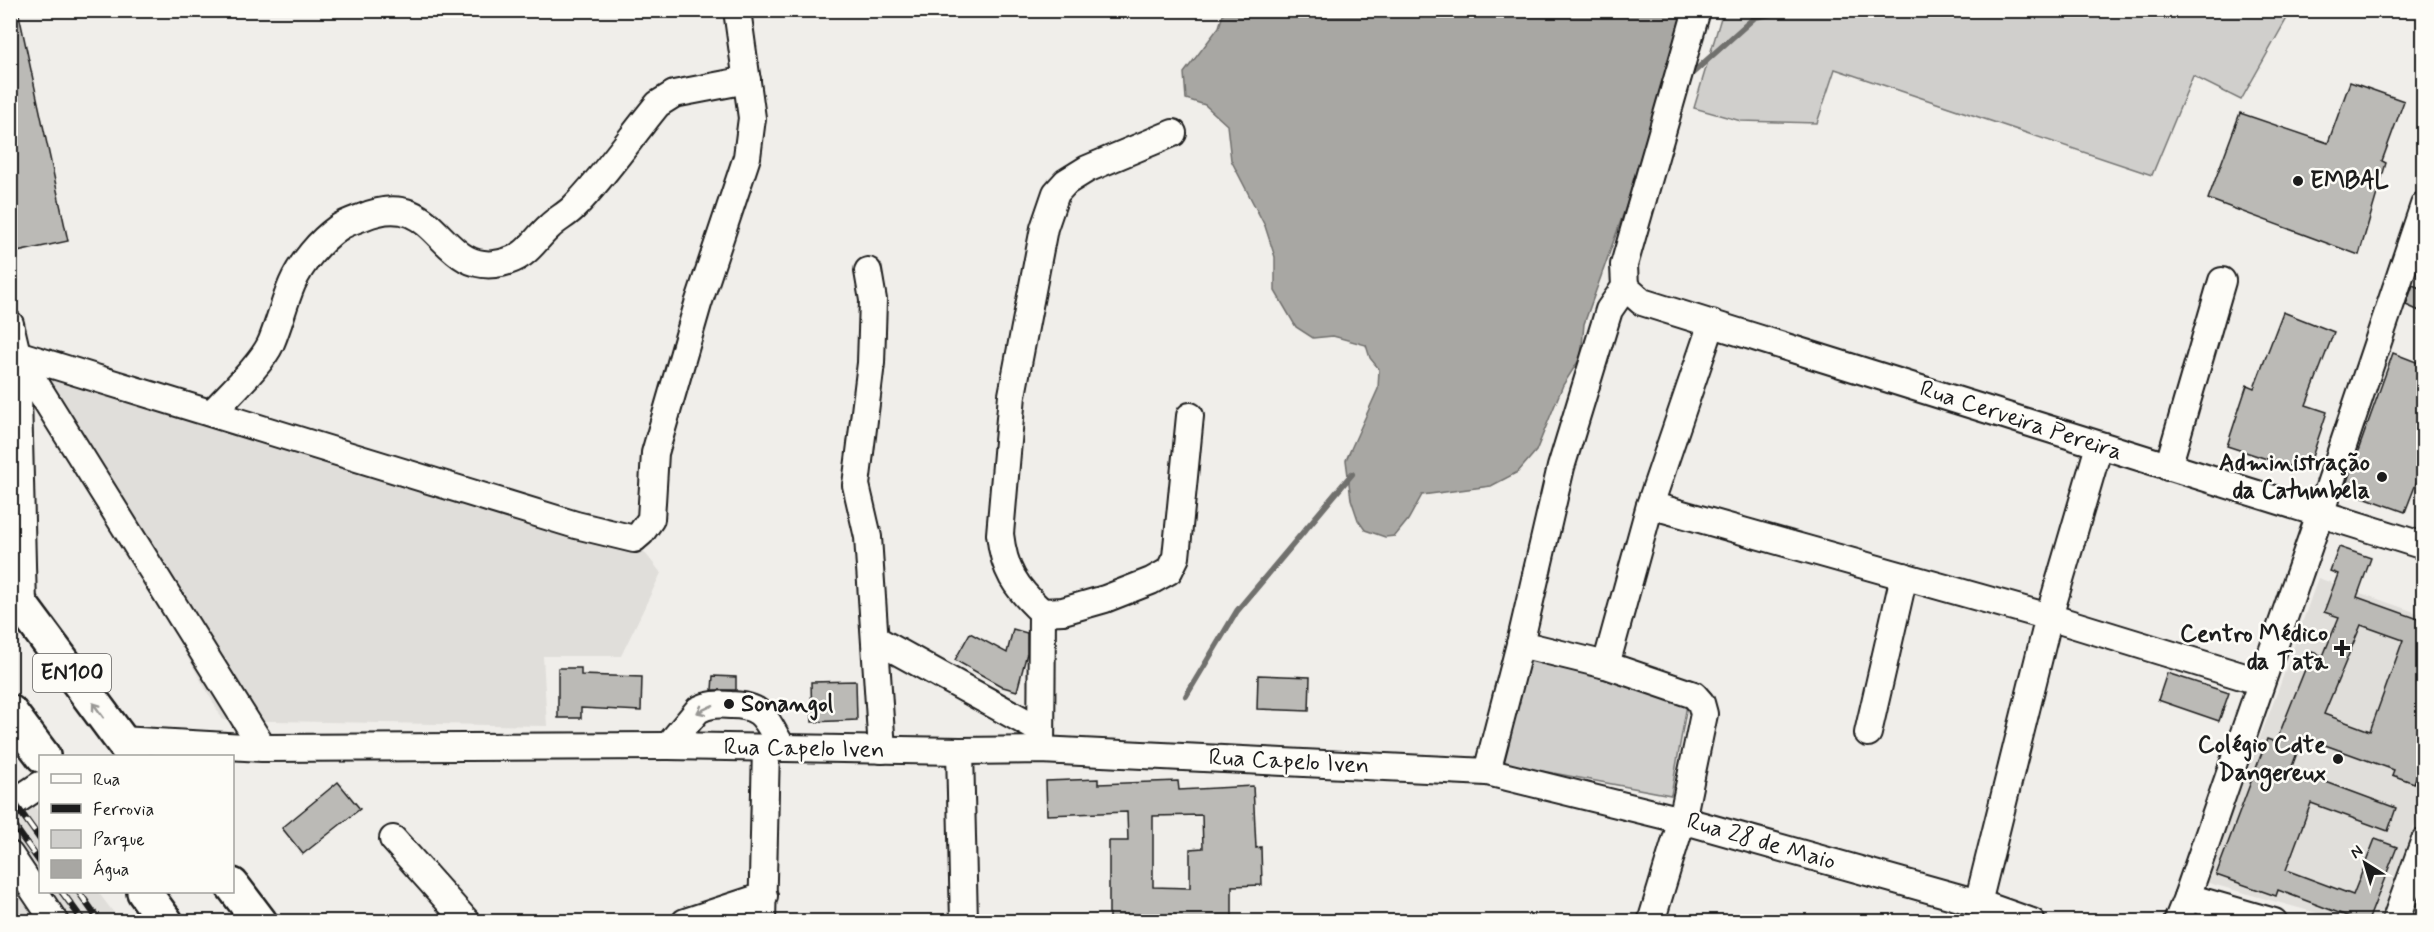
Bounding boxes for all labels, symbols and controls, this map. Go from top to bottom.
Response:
place label: EMBAL [2310,166,2390,197]
marker: EMBAL [2291,174,2305,188]
street label: Rua Cerveira Pereira [1916,374,2126,468]
place label: Administração da Catumbela [2219,448,2370,507]
marker: Administração da Catumbela [2375,470,2389,484]
place label: Centro Médico da Tata [2180,619,2329,678]
marker: Centro Médico da Tata [2333,639,2351,657]
road number: EN100 [33,654,111,692]
place label: Sonangol [741,689,833,721]
marker: Sonangol [722,697,736,711]
one-way arrow [92,702,104,718]
one-way arrow [696,703,714,715]
place label: Colégio Cdte Dangereux [2198,730,2326,792]
street label: Rua Capelo Iven [723,732,885,766]
street label: Rua Capelo Iven [1208,742,1370,782]
marker: Colégio Cdte Dangereux [2331,752,2345,766]
legend [39,755,234,893]
text: Rua [93,768,120,792]
text: Ferrovia [93,798,154,822]
street label: Rua 28 de Maio [1683,806,1839,878]
text: Parque [93,828,145,852]
north arrow [2335,833,2395,893]
text: N [2346,841,2367,864]
text: Água [93,858,129,882]

